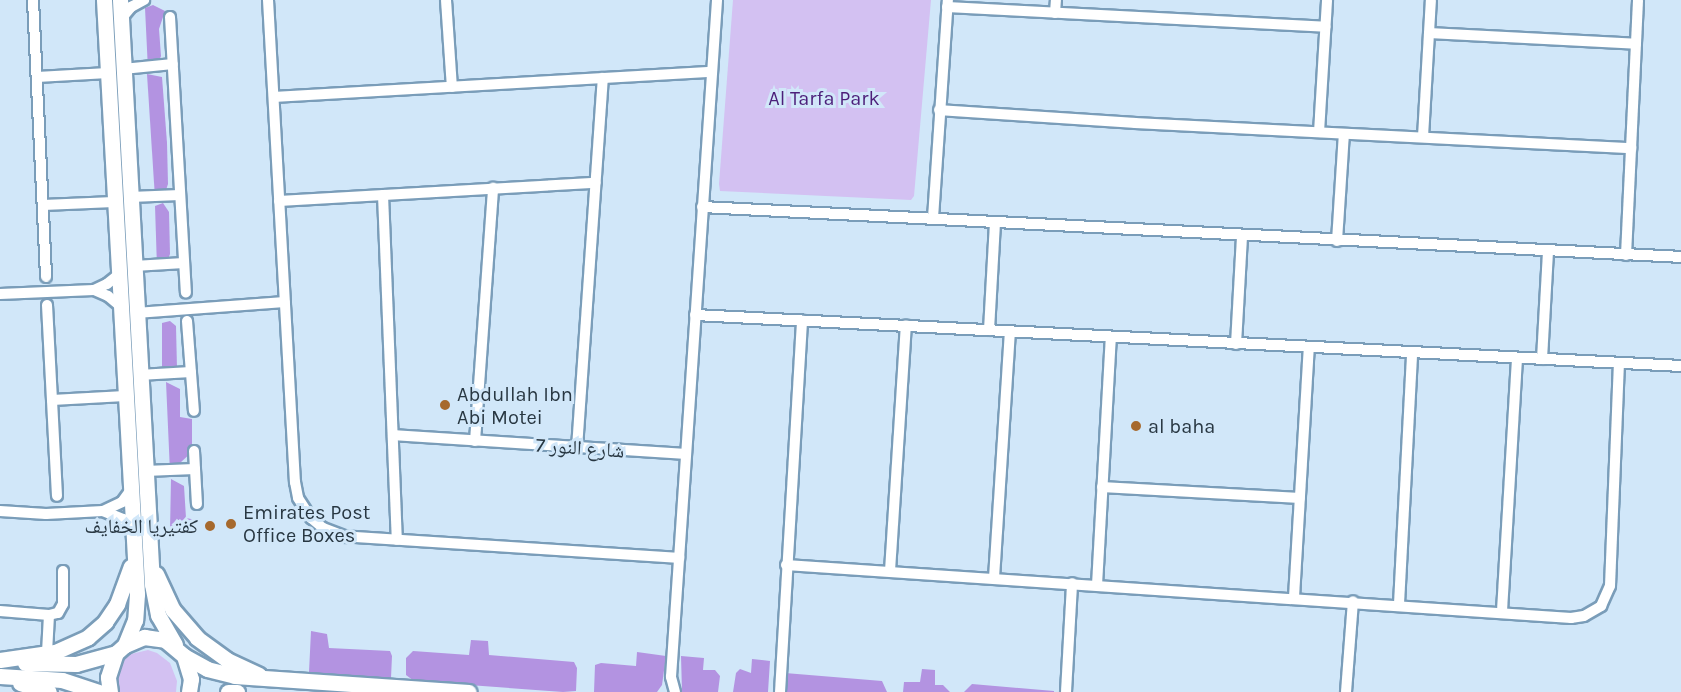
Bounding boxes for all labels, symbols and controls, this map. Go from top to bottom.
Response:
park label: Al Tarfa Park [768,86,880,110]
place label: Abdullah Ibn Abi Motei [457,382,573,429]
marker: Abdullah Ibn Abi Motei [438,398,452,412]
place label: al baha [1148,414,1215,438]
marker: al baha [1129,419,1143,433]
street label: شارع النور 7 [535,433,625,463]
place label: Emirates Post Office Boxes [243,500,370,547]
place label: كفتيريا الخفايف [84,514,198,538]
marker: Emirates Post Office Boxes [224,517,238,531]
marker: كفتيريا الخفايف [203,519,217,533]

